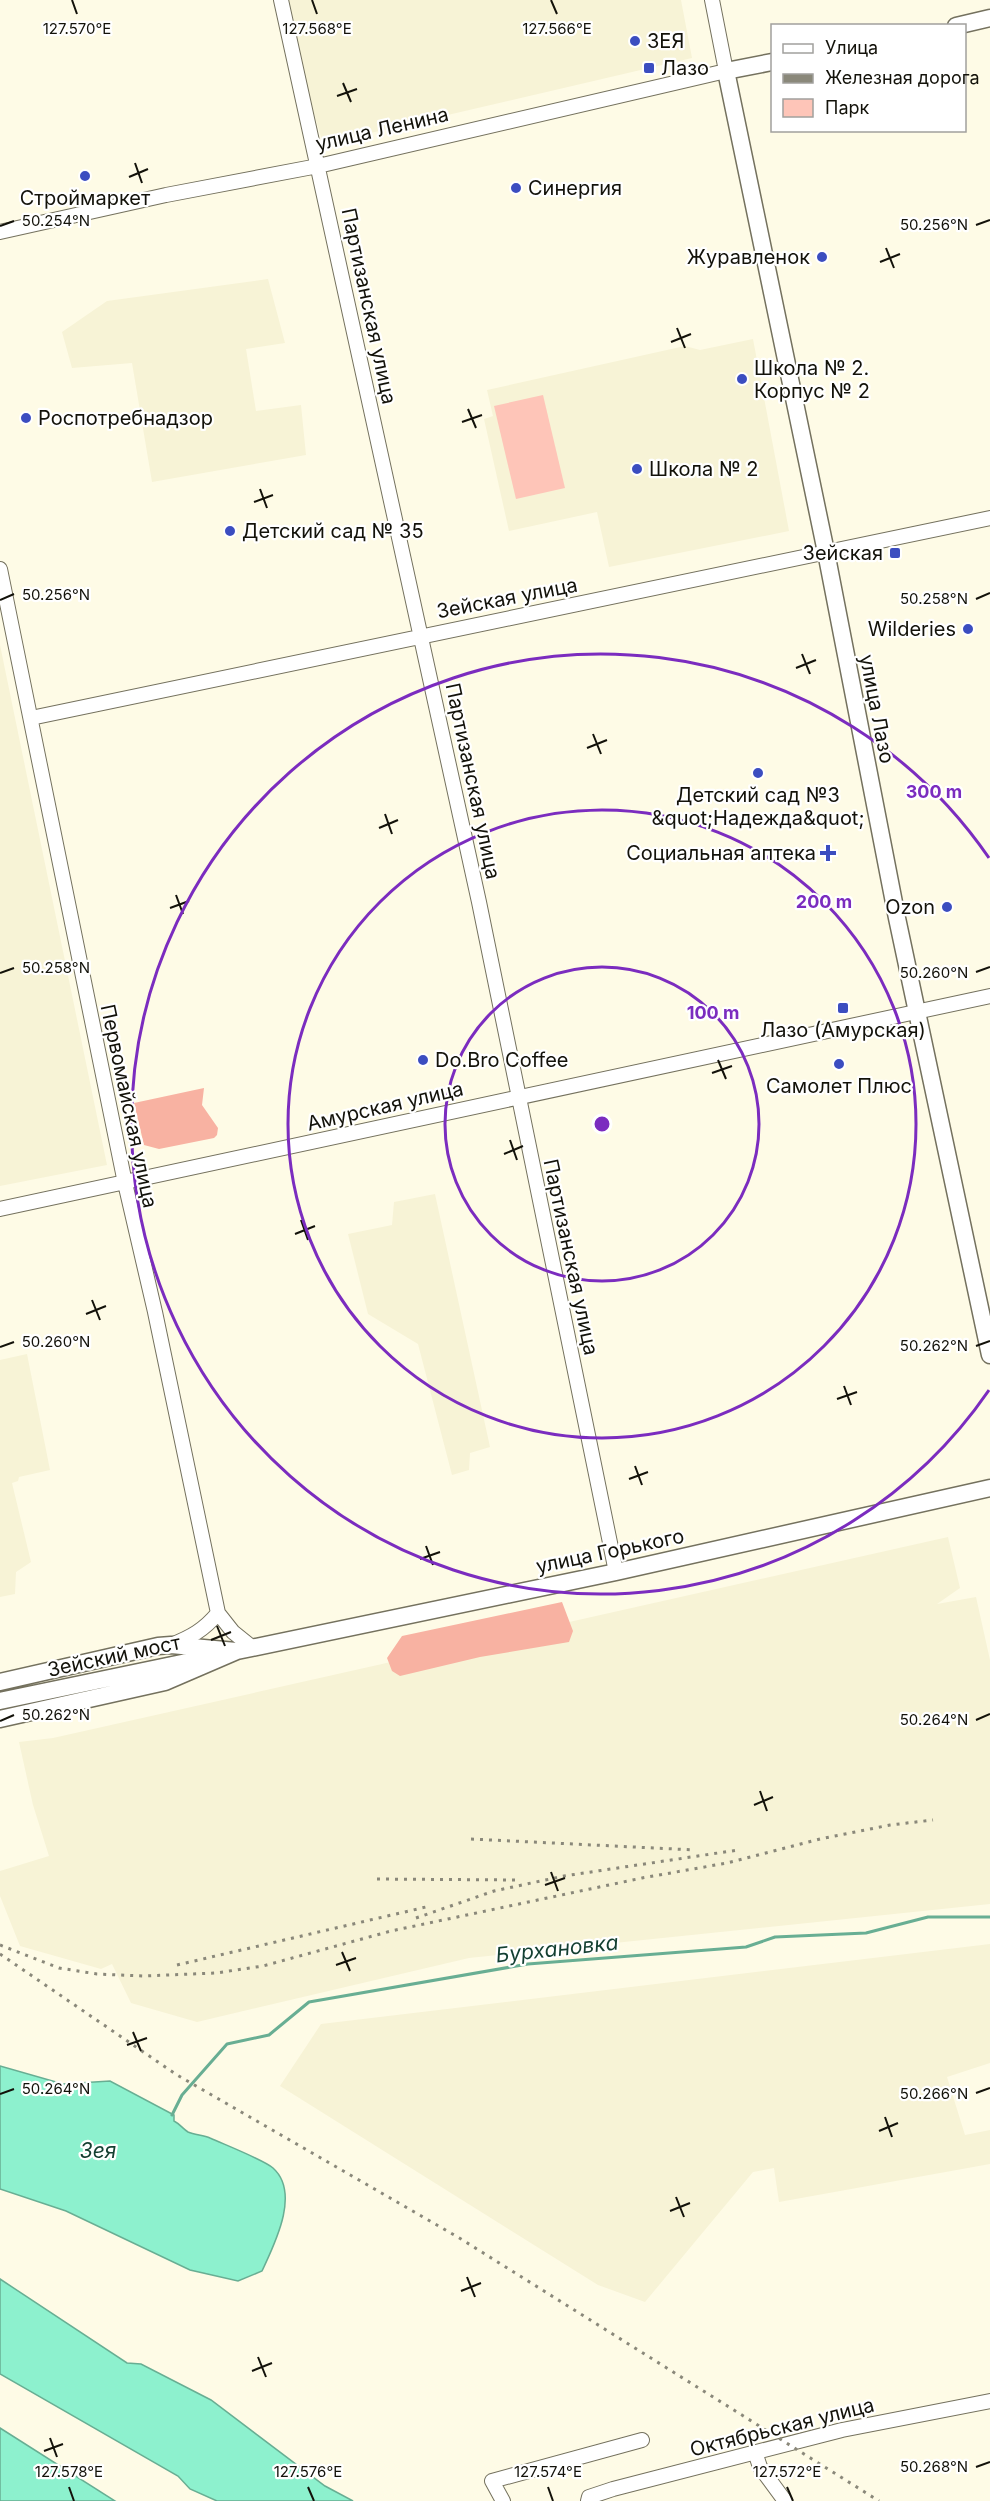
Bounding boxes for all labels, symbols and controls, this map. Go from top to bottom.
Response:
text: 127.570°E [43,19,111,38]
text: 127.568°E [282,19,352,38]
text: 127.566°E [522,19,592,38]
legend [771,24,966,132]
place label: ЗЕЯ [647,29,684,53]
marker: ЗЕЯ [628,34,642,48]
text: Улица [825,37,878,58]
place label: Лазо [661,56,709,80]
marker: Лазо [642,61,656,75]
text: Железная дорога [825,67,980,88]
text: Парк [825,97,870,118]
street label: улица Ленина [313,102,451,156]
marker: Строймаркет [78,169,92,183]
place label: Синергия [528,176,622,200]
marker: Синергия [509,181,523,195]
place label: Строймаркет [20,186,151,210]
street label: Партизанская улица [336,206,402,406]
text: 50.254°N [22,211,90,230]
text: 50.256°N [900,215,968,234]
place label: Журавленок [687,245,810,269]
marker: Журавленок [815,250,829,264]
place label: Школа № 2. Корпус № 2 [754,356,870,403]
marker: Школа № 2. Корпус № 2 [735,372,749,386]
place label: Роспотребнадзор [38,406,213,430]
marker: Роспотребнадзор [19,411,33,425]
place label: Школа № 2 [649,457,759,481]
marker: Школа № 2 [630,462,644,476]
place label: Детский сад № 35 [242,519,424,543]
marker: Детский сад № 35 [223,524,237,538]
place label: Зейская [803,541,883,565]
marker: Зейская [888,546,902,560]
street label: Зейская улица [435,573,579,623]
text: 50.256°N [22,585,90,604]
text: 50.258°N [900,589,968,608]
place label: Wilderies [868,617,956,641]
marker: Wilderies [961,622,975,636]
street label: улица Лазо [855,652,899,766]
street label: Партизанская улица [440,681,506,881]
marker: Детский сад №3 &quot;Надежда&quot; [751,766,765,780]
text: 300 m [906,781,962,802]
place label: Детский сад №3 &quot;Надежда&quot; [652,783,864,830]
place label: Социальная аптека [626,841,816,865]
marker: Социальная аптека [821,846,835,860]
text: 200 m [796,891,852,912]
place label: Ozon [885,895,935,919]
marker: Ozon [940,900,954,914]
text: 50.258°N [22,958,90,977]
text: 50.260°N [900,963,968,982]
marker: Лазо (Амурская) [836,1001,850,1015]
street label: Первомайская улица [96,1002,162,1210]
text: 100 m [687,1002,739,1023]
place label: Лазо (Амурская) [760,1018,926,1042]
place label: Do.Bro Coffee [435,1048,568,1072]
marker: Do.Bro Coffee [416,1053,430,1067]
marker: Самолет Плюс [832,1057,846,1071]
place label: Самолет Плюс [766,1074,912,1098]
street label: Амурская улица [304,1076,466,1136]
centre of rings [592,1114,612,1134]
street label: Партизанская улица [538,1157,604,1357]
text: 50.260°N [22,1332,90,1351]
text: 50.262°N [900,1336,968,1355]
street label: улица Горького [534,1524,686,1578]
street label: Зейский мост [45,1630,183,1682]
text: 50.262°N [22,1705,90,1724]
text: 50.264°N [900,1710,968,1729]
water label: Бурхановка [494,1930,620,1967]
text: 50.264°N [22,2079,90,2098]
text: 50.266°N [900,2084,968,2103]
water label: Зея [80,2138,116,2163]
street label: Октябрьская улица [687,2393,877,2461]
text: 50.268°N [900,2457,968,2476]
text: 127.578°E [35,2462,103,2481]
text: 127.576°E [274,2462,342,2481]
text: 127.574°E [514,2462,582,2481]
text: 127.572°E [753,2462,821,2481]

